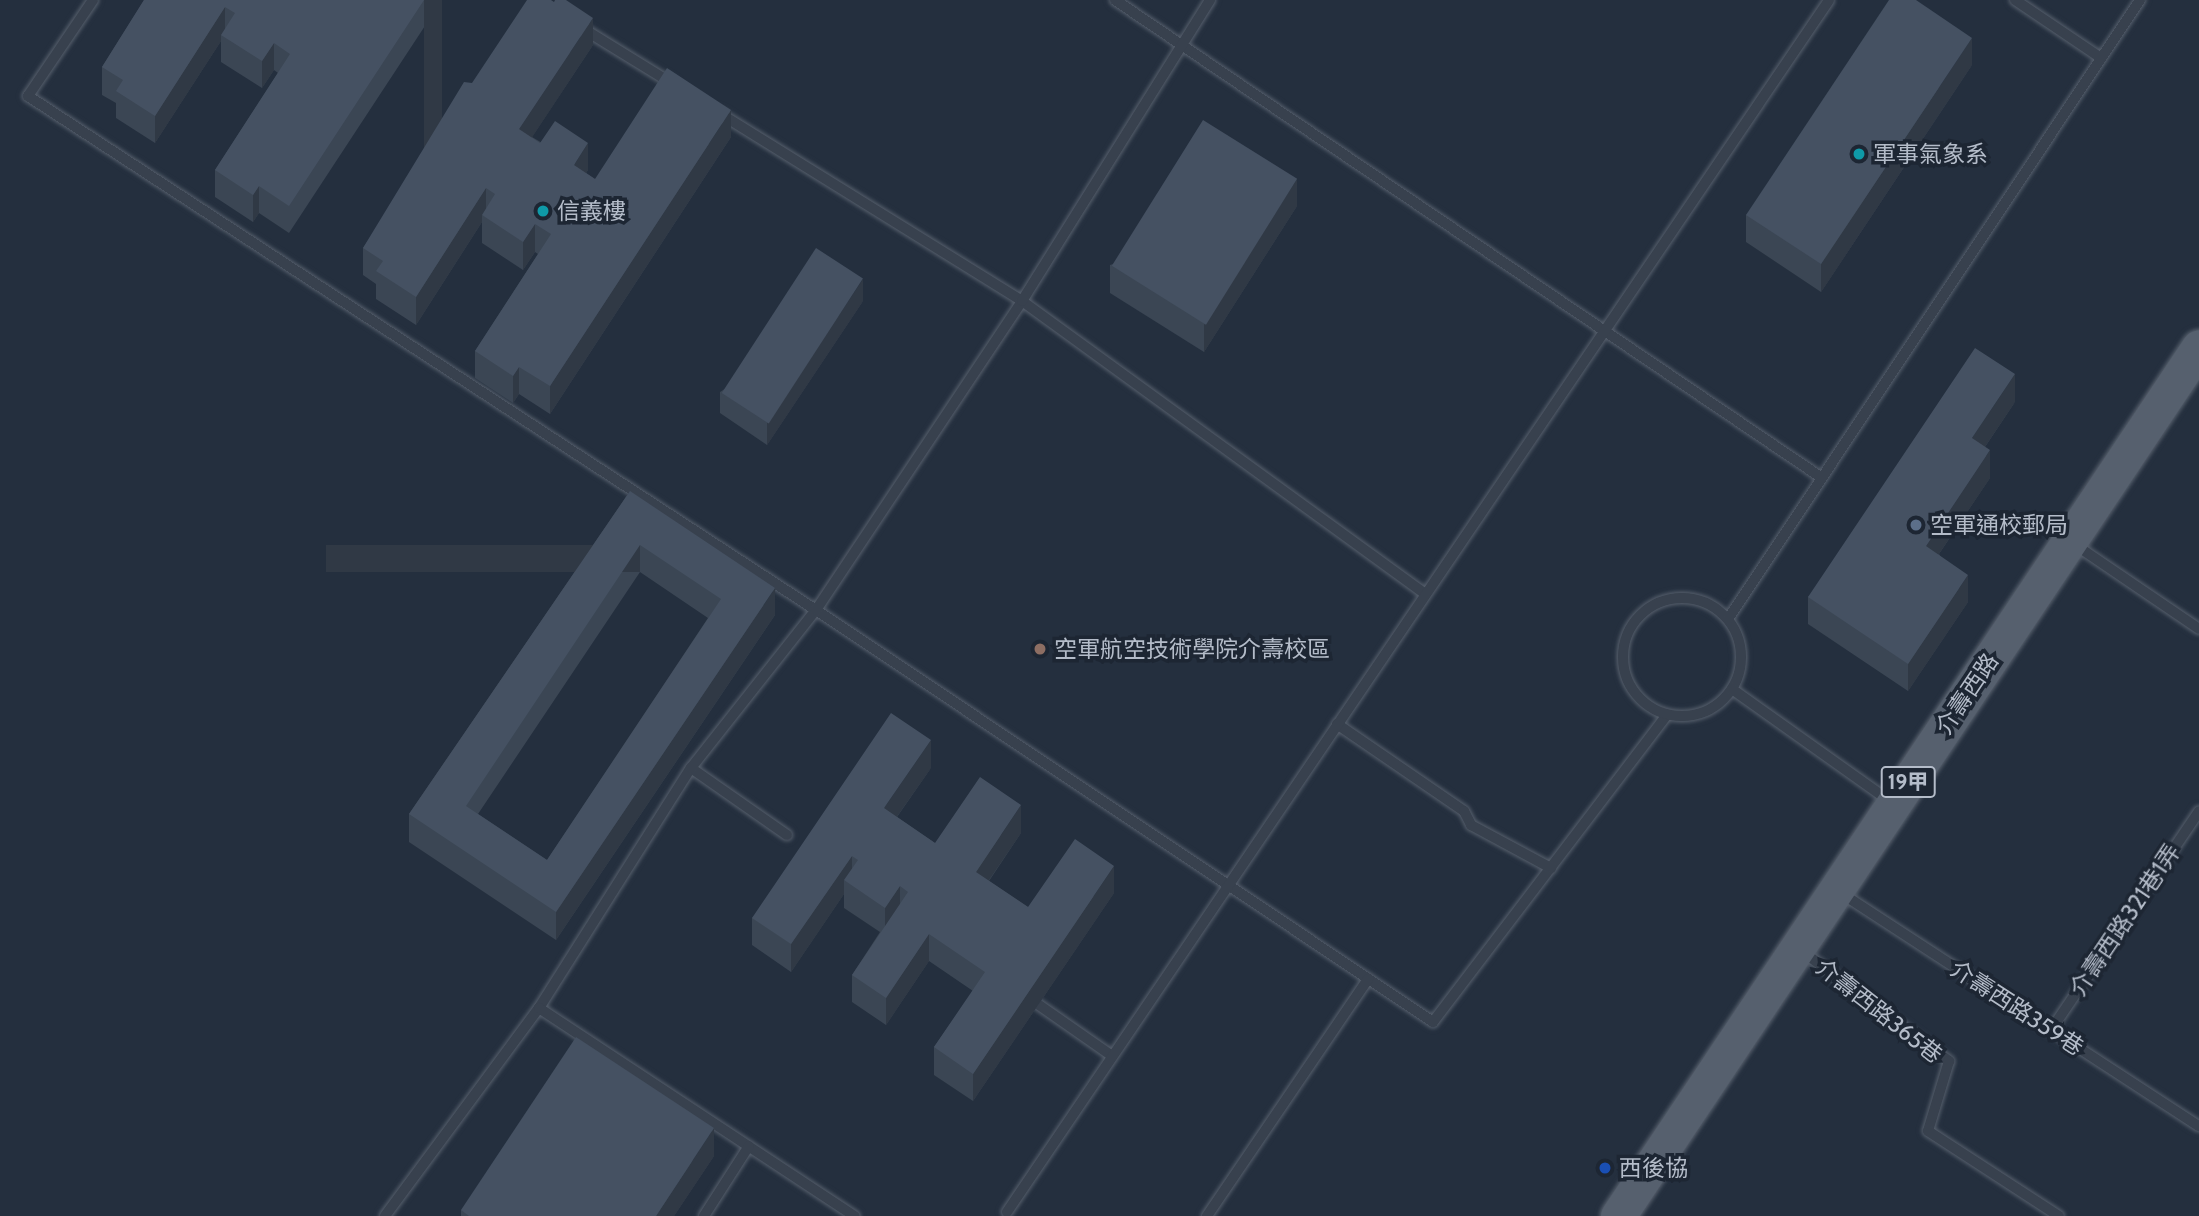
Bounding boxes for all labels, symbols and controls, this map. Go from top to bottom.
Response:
place label: 軍事氣象系 [1873,140,1988,168]
marker: 軍事氣象系 [1851,146,1867,162]
place label: 信義樓 [557,197,626,225]
marker: 信義樓 [535,203,551,219]
place label: 空軍通校郵局 [1930,511,2068,539]
marker: 空軍通校郵局 [1908,517,1924,533]
place label: 空軍航空技術學院介壽校區 [1054,635,1330,663]
marker: 空軍航空技術學院介壽校區 [1032,641,1048,657]
street label: 介壽西路 [1930,648,2004,740]
road number: 19甲 [1880,764,1936,800]
street label: 介壽西路321巷1弄 [2064,839,2186,1001]
street label: 介壽西路365巷 [1810,953,1948,1069]
street label: 介壽西路359巷 [1945,955,2089,1061]
place label: 西後協 [1619,1154,1688,1182]
marker: 西後協 [1597,1160,1613,1176]

